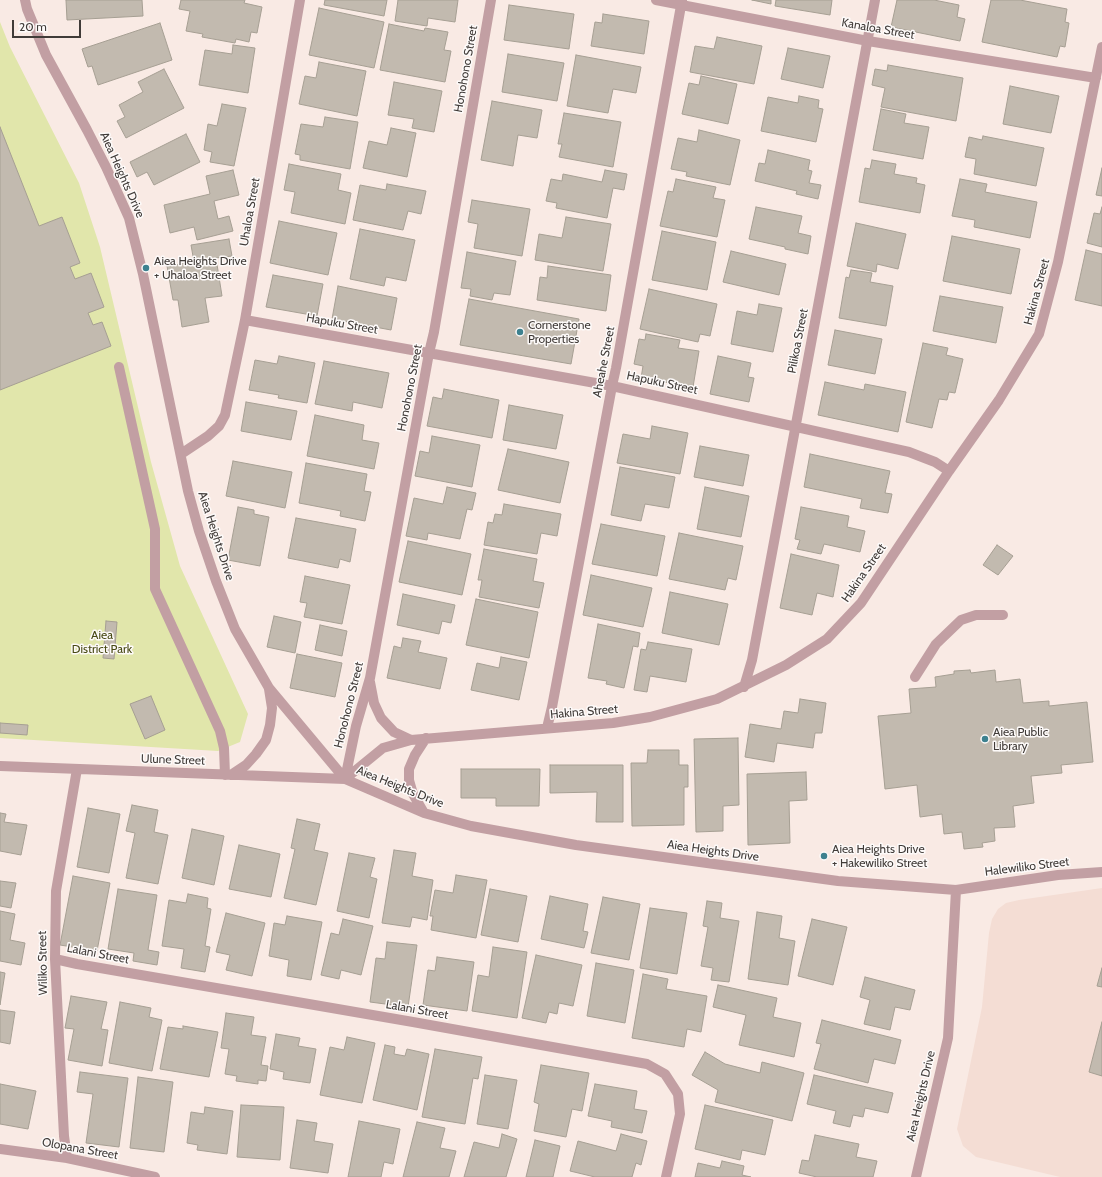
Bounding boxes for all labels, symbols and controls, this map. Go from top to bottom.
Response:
scale bar [14,12,83,38]
street label: Kanaloa Street [840,16,916,42]
text: 20 m [19,19,47,34]
street label: Honohono Street [451,24,481,114]
street label: Aiea Heights Drive [97,130,147,220]
street label: Uhaloa Street [237,177,263,247]
place label: Aiea Heights Drive + Uhaloa Street [154,254,247,282]
street label: Hakina Street [1021,257,1053,327]
marker: Aiea Heights Drive + Uhaloa Street [141,263,151,273]
street label: Pilikoa Street [785,307,811,375]
street label: Hapuku Street [305,311,379,337]
place label: Cornerstone Properties [528,318,591,346]
street label: Aheahe Street [590,325,618,399]
marker: Cornerstone Properties [515,327,525,337]
street label: Honohono Street [395,343,425,433]
street label: Hapuku Street [625,368,699,398]
street label: Aiea Heights Drive [195,490,237,582]
street label: Hakina Street [839,541,889,605]
park label: Aiea District Park [72,628,132,656]
street label: Honohono Street [331,660,367,750]
street label: Hakina Street [549,702,619,722]
place label: Aiea Public Library [993,725,1048,753]
marker: Aiea Public Library [980,734,990,744]
street label: Ulune Street [141,752,205,768]
street label: Aiea Heights Drive [354,763,446,811]
street label: Aiea Heights Drive [666,837,760,865]
place label: Aiea Heights Drive + Hakewiliko Street [832,842,927,870]
marker: Aiea Heights Drive + Hakewiliko Street [819,851,829,861]
street label: Halewiliko Street [984,855,1070,879]
street label: Wiliko Street [35,931,51,995]
street label: Lalani Street [66,941,130,967]
street label: Lalani Street [385,997,449,1023]
street label: Aiea Heights Drive [904,1049,938,1143]
street label: Olopana Street [41,1135,119,1163]

